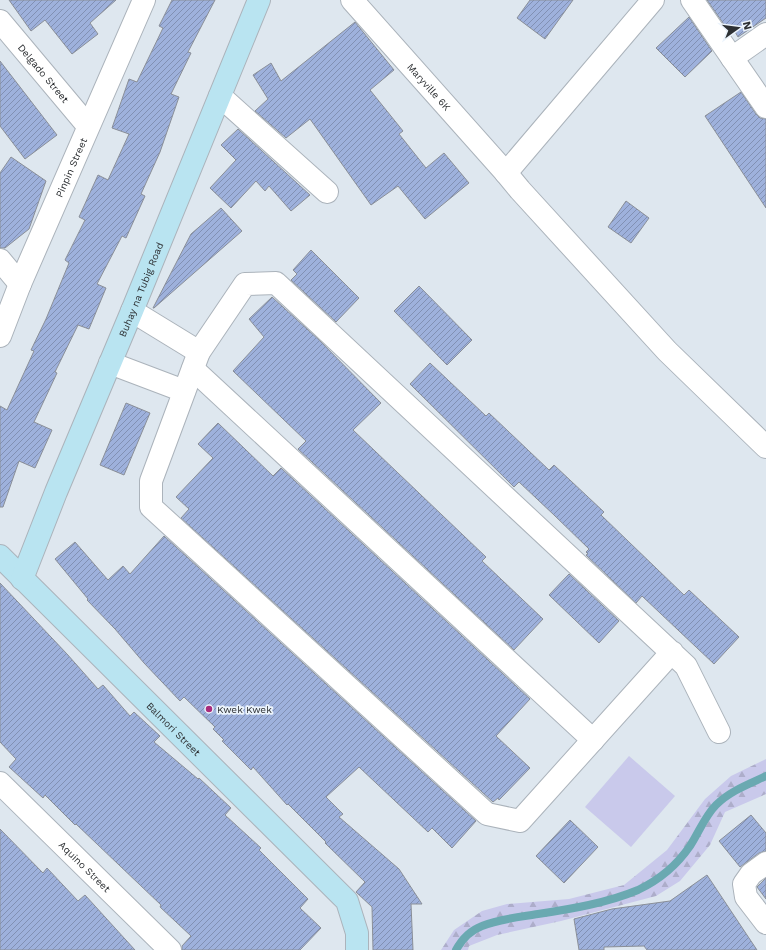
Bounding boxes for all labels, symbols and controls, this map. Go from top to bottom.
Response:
north arrow [718,8,758,48]
text: N [740,20,755,31]
street label: Delgado Street [16,42,71,106]
street label: Maryville 6K [405,61,453,113]
street label: Pinpin Street [54,135,89,199]
street label: Buhay na Tubig Road [117,241,165,338]
street label: Balmori Street [144,700,203,759]
marker: Kwek Kwek [204,704,214,714]
place label: Kwek Kwek [217,704,272,715]
street label: Aquino Street [57,839,113,895]

